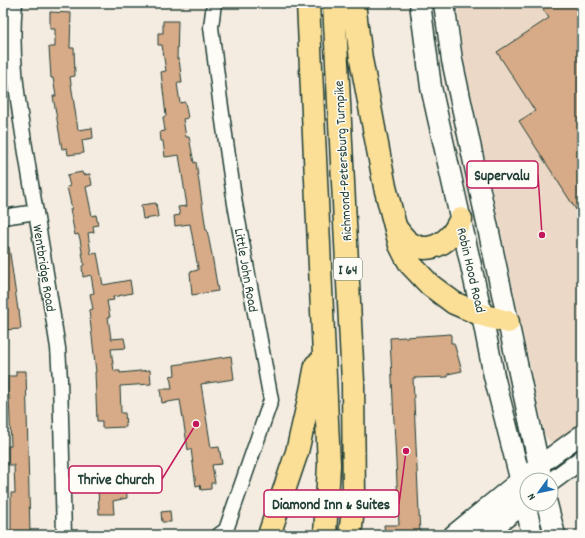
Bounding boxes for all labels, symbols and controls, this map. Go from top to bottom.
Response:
street label: Richmond-Petersburg Turnpike [330,80,358,242]
callout: Supervalu [467,161,538,188]
text: Supervalu [474,166,530,188]
street label: Wentbridge Road [26,223,60,313]
street label: Robin Hood Road [451,226,490,315]
street label: Little John Road [228,227,262,314]
road number: I 64 [334,258,362,280]
callout: Thrive Church [69,466,162,493]
text: Thrive Church [78,470,154,492]
north arrow [519,472,559,512]
text: N [524,489,540,503]
callout: Diamond Inn & Suites [264,490,399,517]
text: Diamond Inn & Suites [272,495,390,517]

